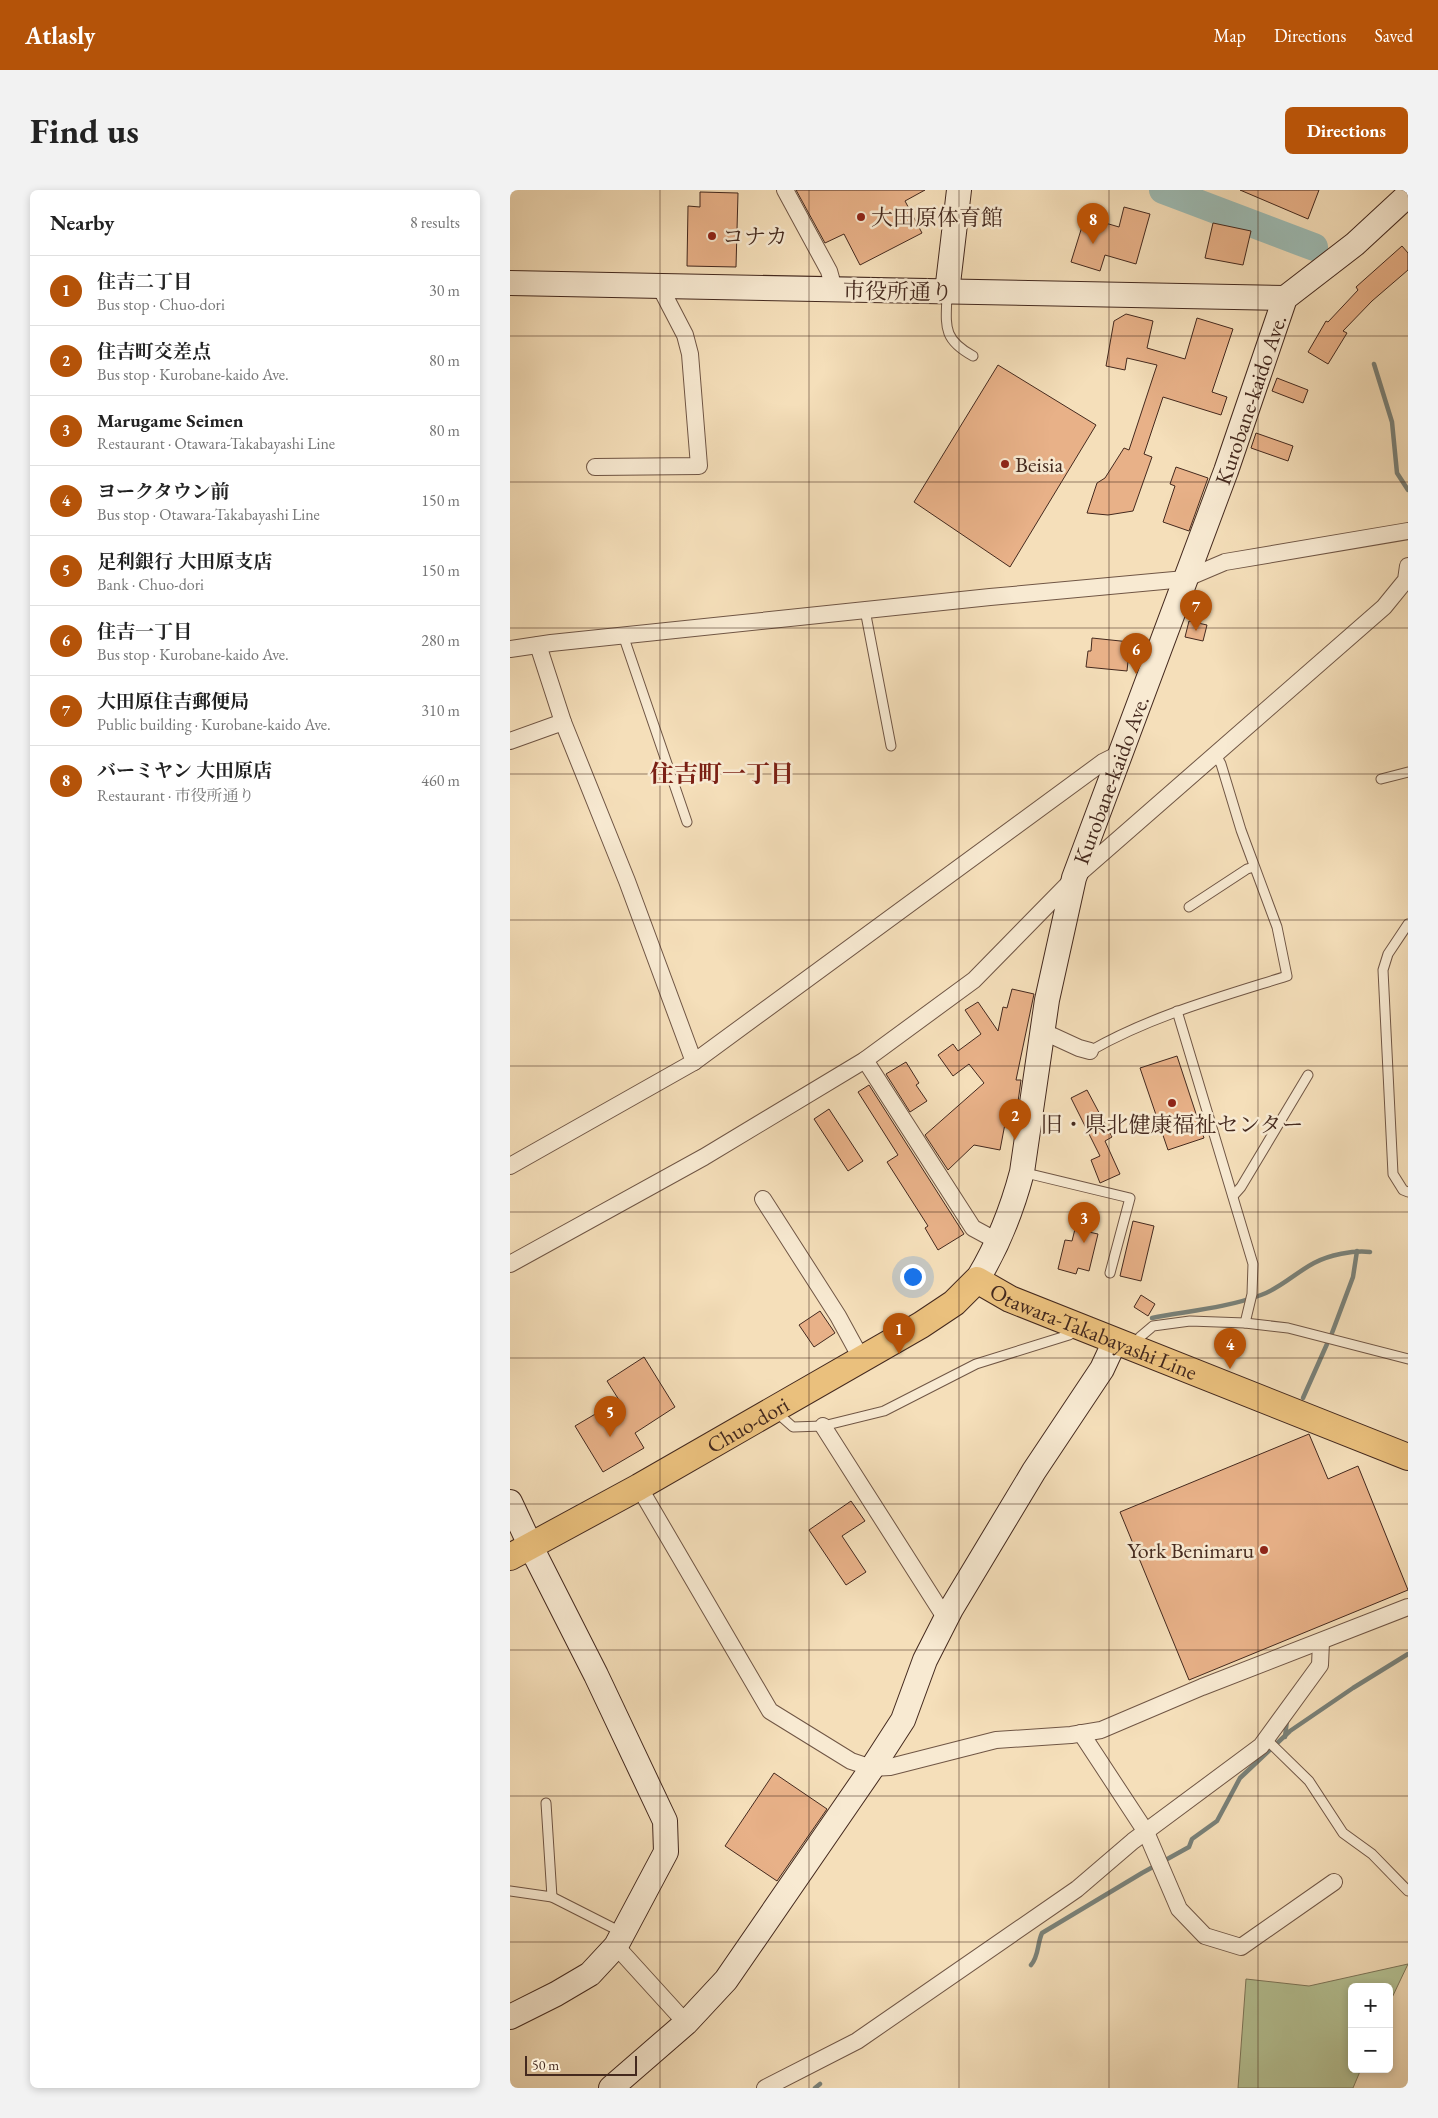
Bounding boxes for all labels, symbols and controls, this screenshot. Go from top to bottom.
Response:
text: Atlasly [25,20,95,51]
text: Map [1214,24,1246,47]
text: Directions [1274,24,1346,47]
text: Saved [1374,24,1413,47]
button: Directions [1285,107,1408,154]
text: Find us [30,108,139,153]
place label: 大田原体育館 [871,203,1003,232]
pin: 8 [1077,203,1109,244]
text: Nearby [50,209,114,236]
marker: 大田原体育館 [855,211,867,223]
text: 8 results [410,212,460,233]
place label: コナカ [722,222,788,251]
marker: コナカ [706,230,718,242]
text: 住吉二丁目 [97,269,192,294]
street label: 市役所通り [843,276,953,307]
text: 1 [62,280,70,301]
text: 30 m [429,280,460,301]
text: Bus stop · Chuo-dori [97,294,225,315]
street label: Kurobane-kaido Ave. [1208,311,1293,489]
text: 住吉町交差点 [97,339,211,364]
text: 2 [62,350,70,371]
text: 80 m [429,350,460,371]
text: Bus stop · Kurobane-kaido Ave. [97,364,289,385]
text: Marugame Seimen [97,408,243,433]
text: 3 [62,420,70,441]
text: 80 m [429,420,460,441]
text: Restaurant · Otawara-Takabayashi Line [97,433,335,454]
place label: Beisia [1015,450,1063,479]
marker: Beisia [999,458,1011,470]
text: ヨークタウン前 [97,479,230,504]
text: 4 [62,490,70,511]
text: 150 m [421,490,460,511]
text: Bus stop · Otawara-Takabayashi Line [97,504,320,525]
text: 足利銀行 大田原支店 [97,549,273,574]
text: 5 [62,560,70,581]
text: 150 m [421,560,460,581]
text: Bank · Chuo-dori [97,574,204,595]
pin: 7 [1180,590,1212,631]
text: 住吉一丁目 [97,619,192,644]
text: 6 [62,630,70,651]
text: 280 m [421,630,460,651]
pin: 6 [1120,633,1152,674]
text: Bus stop · Kurobane-kaido Ave. [97,644,289,665]
text: 大田原住吉郵便局 [97,689,249,714]
street label: Kurobane-kaido Ave. [1066,691,1156,868]
text: 7 [62,700,70,721]
text: 310 m [421,700,460,721]
text: Public building · Kurobane-kaido Ave. [97,714,331,735]
text: バーミヤン 大田原店 [97,758,272,783]
district label: 住吉町一丁目 [650,758,794,789]
text: 8 [62,770,70,791]
text: 460 m [421,770,460,791]
text: Restaurant · 市役所通り [97,785,254,806]
marker: 旧・県北健康福祉センター [1166,1097,1178,1109]
pin: 2 [999,1099,1031,1140]
place label: 旧・県北健康福祉センター [1040,1110,1304,1139]
pin: 3 [1068,1202,1100,1243]
your location [900,1264,926,1290]
street label: Otawara-Takabayashi Line [985,1276,1202,1387]
pin: 1 [883,1313,915,1354]
pin: 4 [1214,1328,1246,1369]
street label: Chuo-dori [701,1390,794,1460]
pin: 5 [594,1396,626,1437]
place label: York Benimaru [1127,1536,1254,1565]
marker: York Benimaru [1258,1544,1270,1556]
map controls [1348,1983,1393,2073]
button: + [1348,1983,1393,2028]
button: − [1348,2028,1393,2073]
scale bar [525,2053,638,2076]
text: 50 m [532,2056,559,2074]

